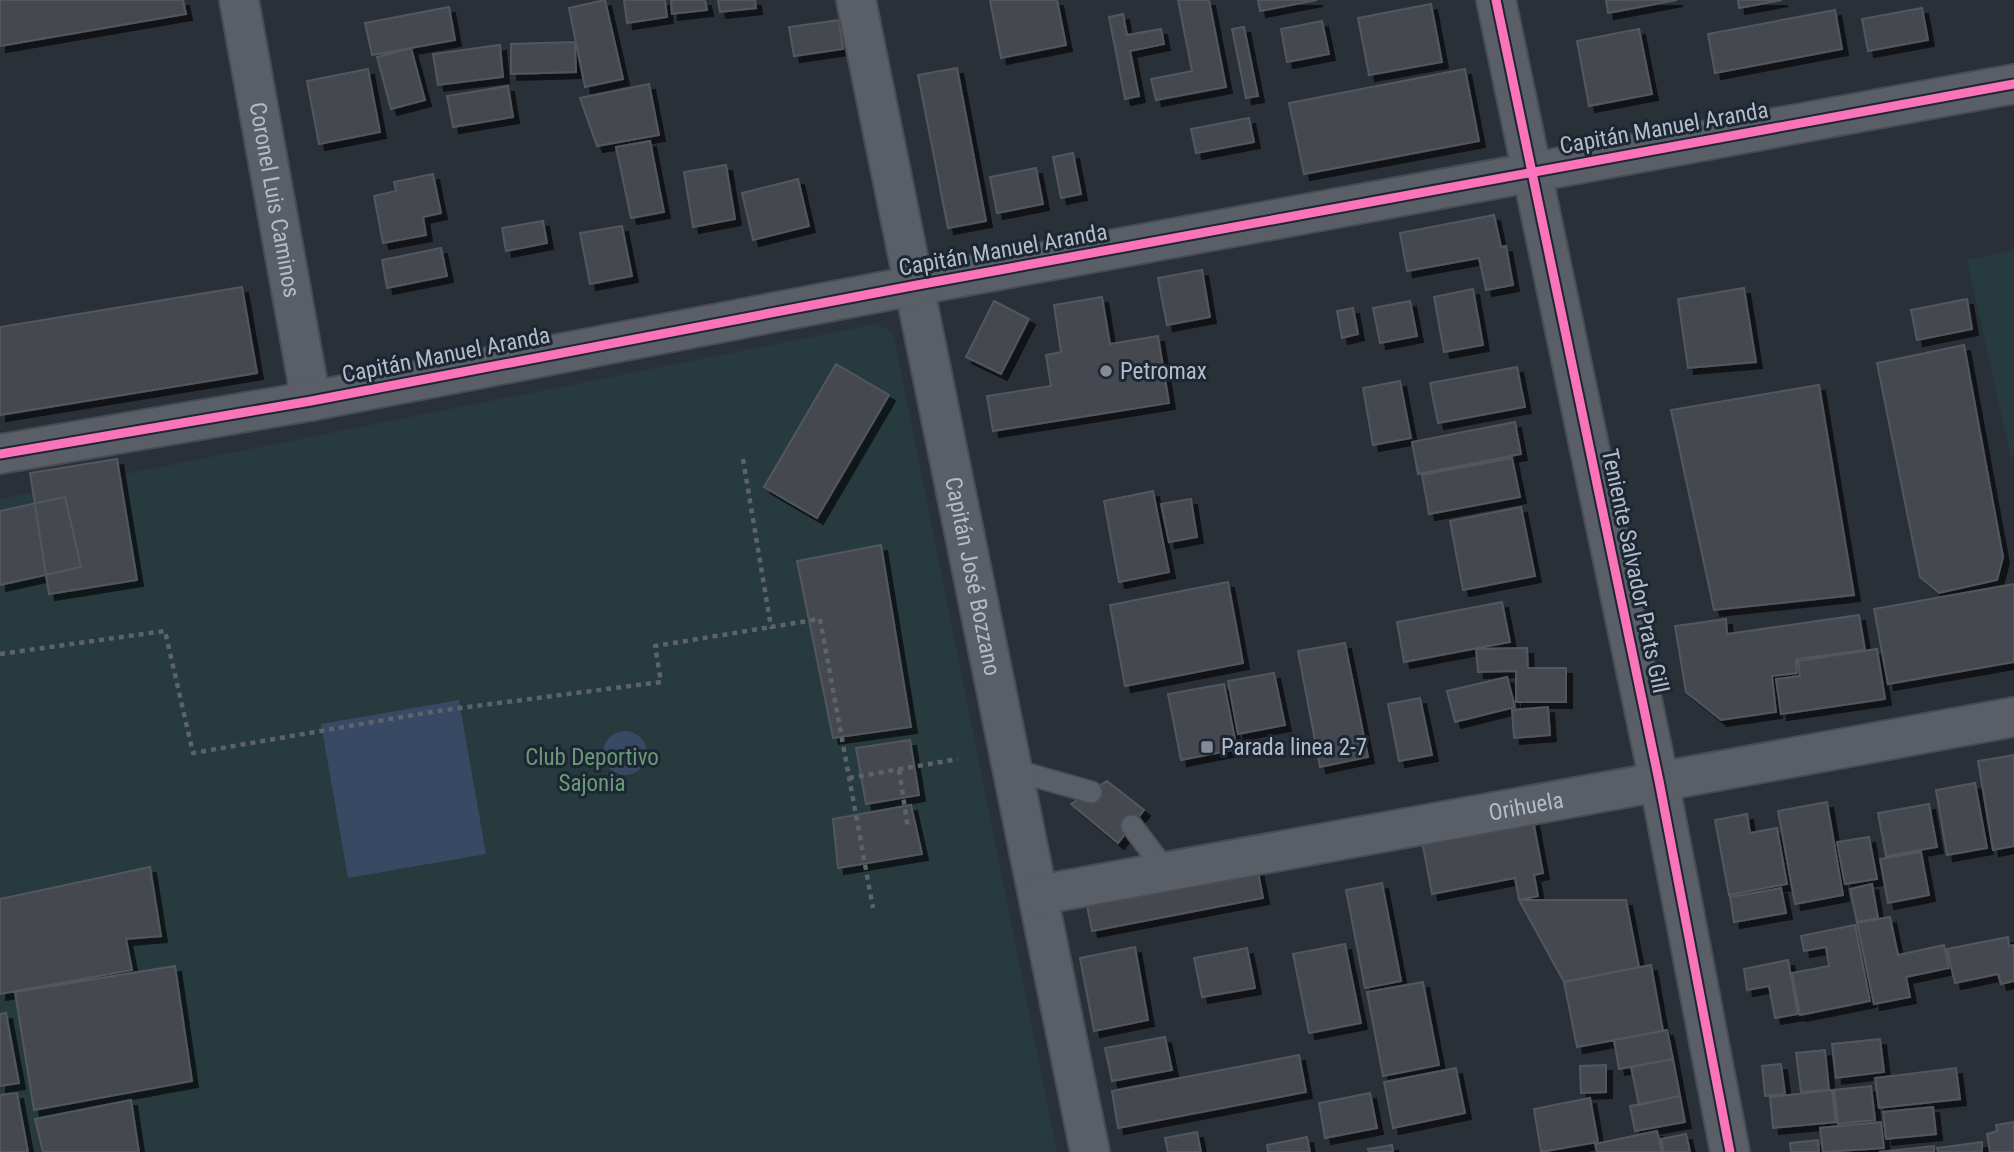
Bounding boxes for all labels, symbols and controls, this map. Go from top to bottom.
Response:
street label: Capitán Manuel Aranda [1558,96,1770,160]
street label: Coronel Luis Caminos [244,100,306,300]
street label: Capitán Manuel Aranda [897,218,1109,282]
street label: Capitán Manuel Aranda [340,322,552,388]
place label: Petromax [1120,358,1207,385]
marker: Petromax [1098,363,1114,379]
street label: Teniente Salvador Prats Gill [1596,446,1674,696]
street label: Capitán José Bozzano [940,475,1006,678]
place label: Parada linea 2-7 [1221,734,1367,761]
marker: Parada linea 2-7 [1199,739,1215,755]
park label: Club Deportivo Sajonia [525,744,659,797]
street label: Orihuela [1486,786,1565,826]

